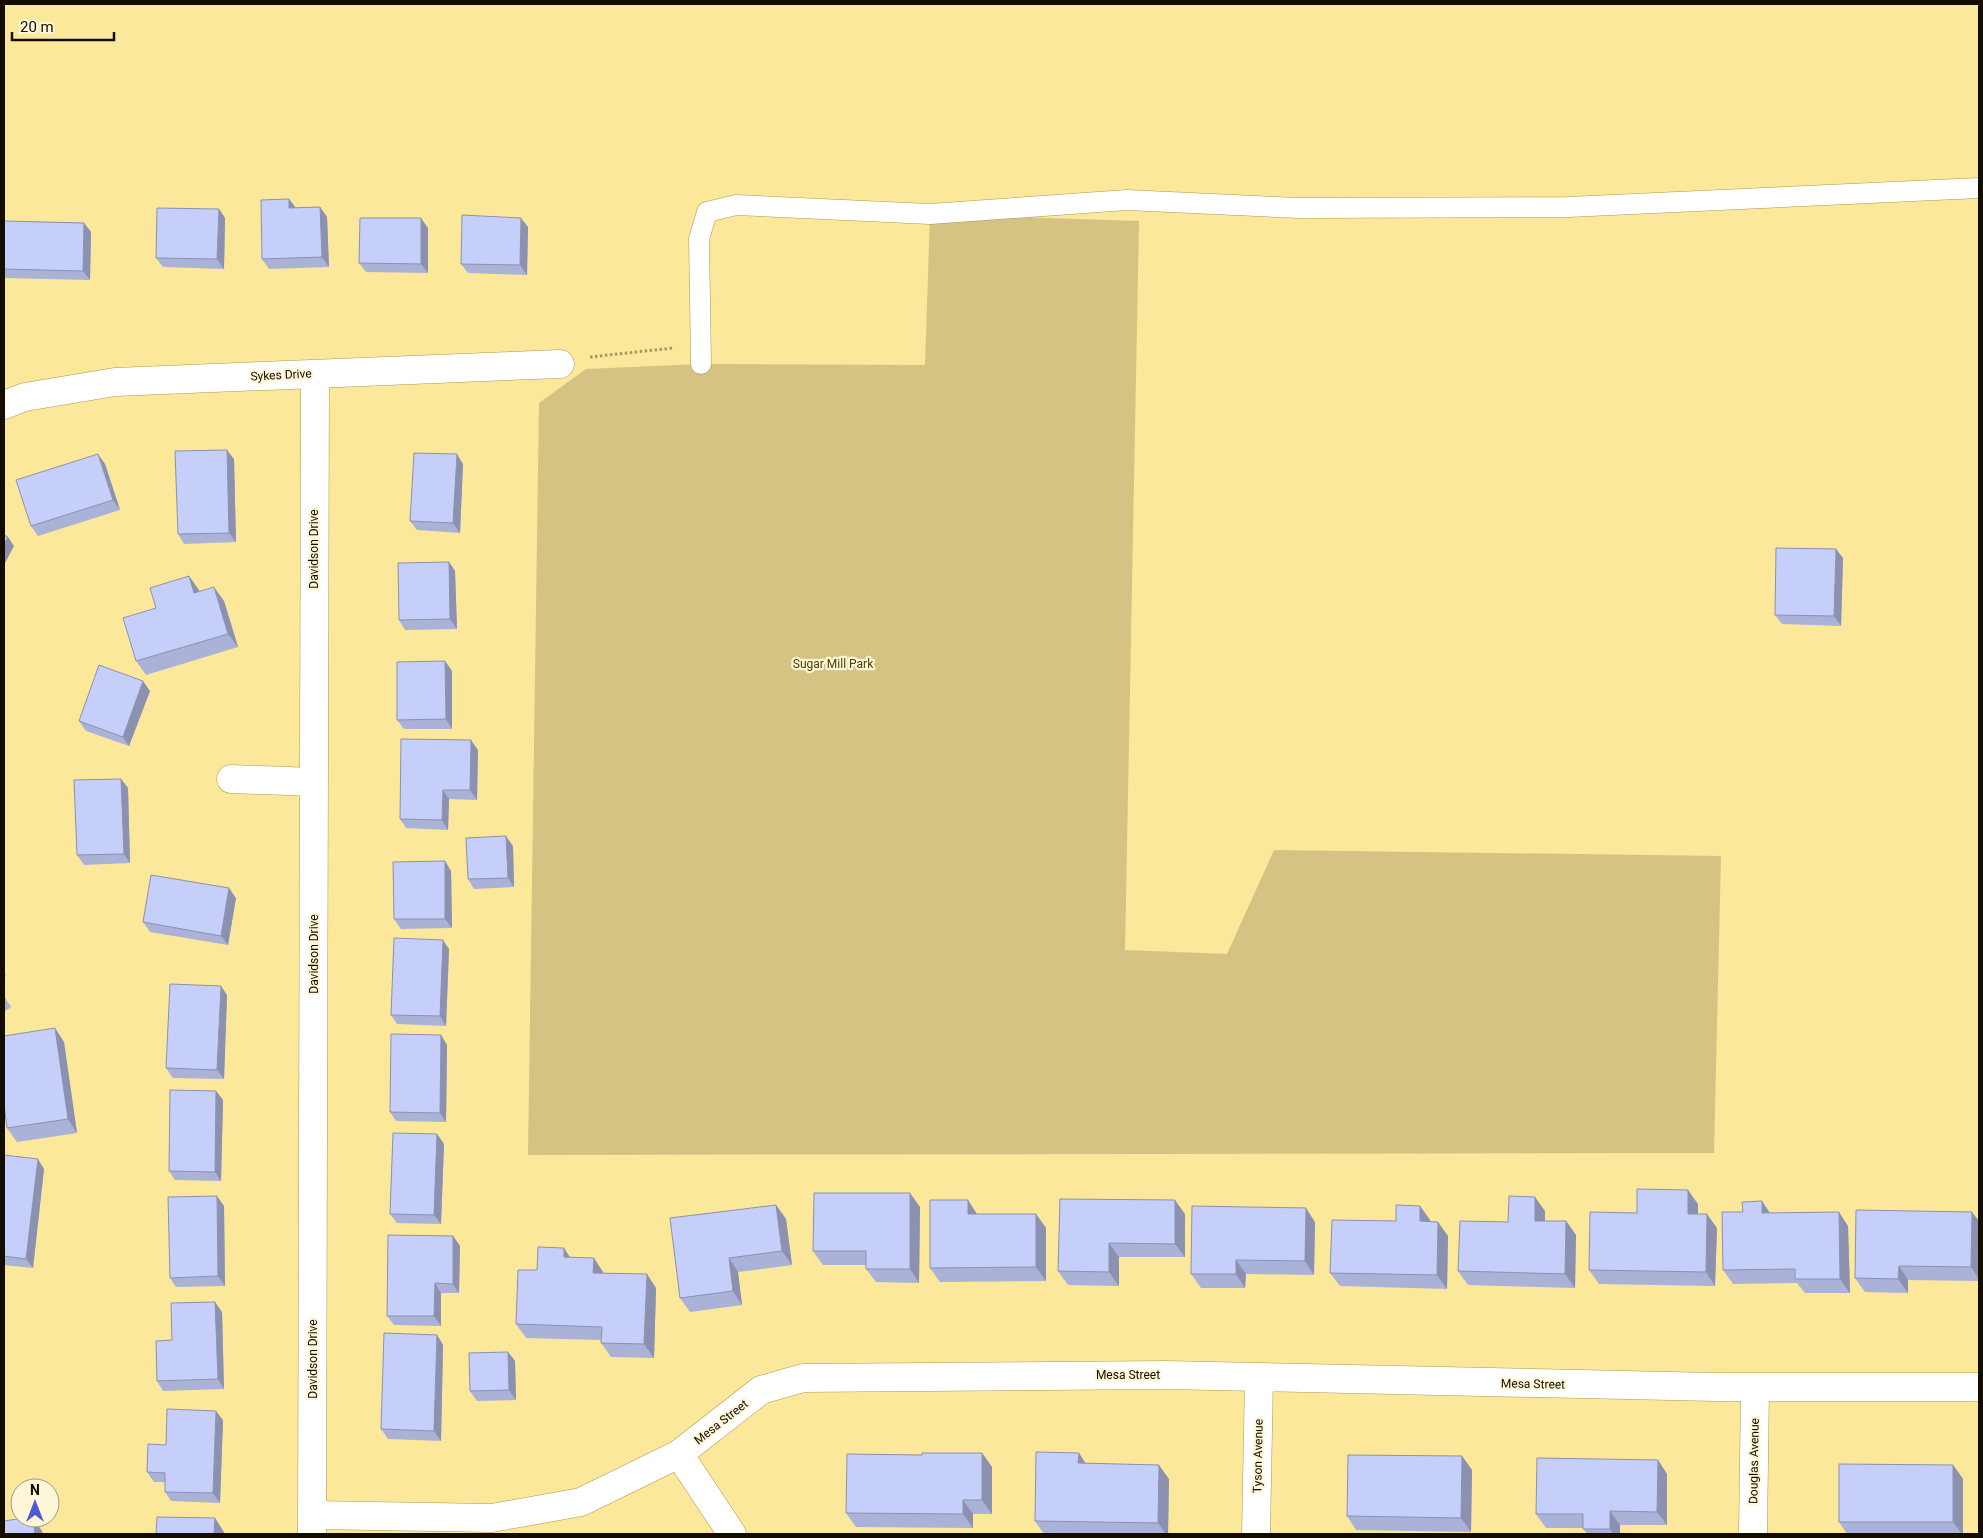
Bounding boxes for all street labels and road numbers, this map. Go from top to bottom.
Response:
street label: Sykes Drive [250,366,312,384]
street label: Davidson Drive [307,509,321,589]
street label: Davidson Drive [307,914,321,994]
street label: Davidson Drive [306,1319,320,1399]
street label: Mesa Street [1096,1368,1160,1382]
street label: Mesa Street [1501,1376,1565,1392]
street label: Mesa Street [691,1397,751,1447]
street label: Douglas Avenue [1746,1418,1762,1504]
street label: Tyson Avenue [1250,1419,1266,1493]

